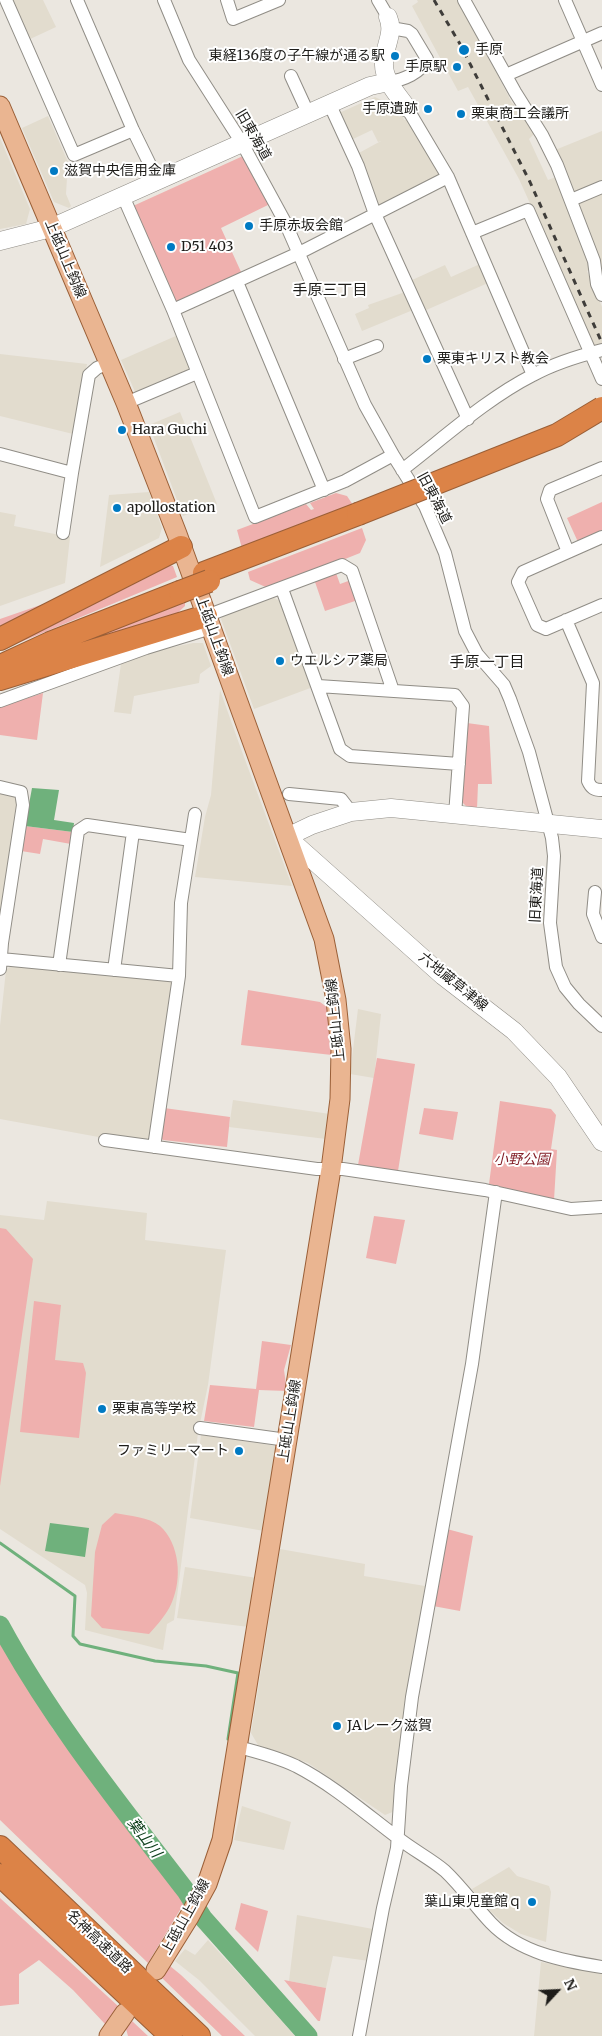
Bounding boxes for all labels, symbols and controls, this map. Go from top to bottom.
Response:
place label: 手原 [475,42,503,58]
marker: 手原 [457,43,471,57]
place label: 東経136度の子午線が通る駅 [209,48,385,64]
marker: 東経136度の子午線が通る駅 [389,50,401,62]
place label: 手原駅 [405,59,447,75]
marker: 手原駅 [451,61,463,73]
place label: 手原遺跡 [362,101,418,117]
marker: 手原遺跡 [422,103,434,115]
place label: 栗東商工会議所 [471,106,569,122]
street label: 旧東海道 [232,107,274,163]
marker: 栗東商工会議所 [455,108,467,120]
place label: 滋賀中央信用金庫 [64,163,176,179]
marker: 滋賀中央信用金庫 [48,165,60,177]
street label: 上砥山上鈎線 [41,217,89,301]
place label: 手原赤坂会館 [259,218,343,234]
marker: 手原赤坂会館 [243,220,255,232]
place label: D51 403 [181,239,233,255]
marker: D51 403 [165,241,177,253]
district label: 手原三丁目 [293,282,367,300]
place label: 栗東キリスト教会 [437,351,549,367]
marker: 栗東キリスト教会 [421,353,433,365]
place label: Hara Guchi [132,422,207,438]
marker: Hara Guchi [116,424,128,436]
street label: 旧東海道 [413,469,455,527]
place label: apollostation [127,500,215,516]
marker: apollostation [111,502,123,514]
street label: 上砥山上鈎線 [192,594,236,678]
place label: ウエルシア薬局 [290,653,388,669]
district label: 手原一丁目 [450,654,524,672]
marker: ウエルシア薬局 [274,655,286,667]
street label: 旧東海道 [527,867,547,923]
street label: 六地蔵草津線 [415,949,491,1015]
street label: 上砥山上鈎線 [323,977,349,1063]
park label: 小野公園 [494,1152,550,1168]
street label: 上砥山上鈎線 [275,1378,305,1464]
place label: 栗東高等学校 [112,1401,196,1417]
marker: 栗東高等学校 [96,1403,108,1415]
place label: ファミリーマート [117,1443,229,1459]
marker: ファミリーマート [233,1445,245,1457]
place label: JAレーク滋賀 [347,1718,432,1734]
marker: JAレーク滋賀 [331,1720,343,1732]
water label: 葉山川 [123,1815,165,1861]
street label: 上砥山上鈎線 [158,1876,214,1958]
place label: 葉山東児童館ｑ [424,1894,522,1910]
marker: 葉山東児童館ｑ [526,1896,538,1908]
street label: 名神高速道路 [63,1907,135,1977]
north arrow [532,1966,582,2016]
text: N [560,1976,581,1993]

